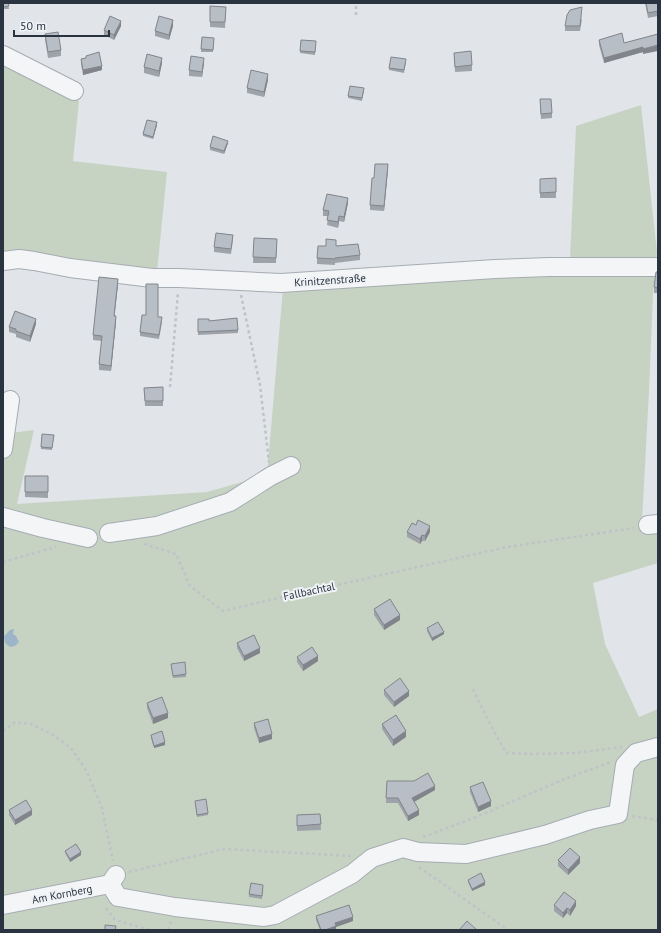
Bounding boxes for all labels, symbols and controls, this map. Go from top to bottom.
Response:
scale bar [14,12,109,38]
text: 50 m [20,18,46,33]
street label: Krinitzenstraße [294,270,367,289]
street label: Fallbachtal [282,579,337,603]
street label: Am Kornberg [31,881,94,907]

